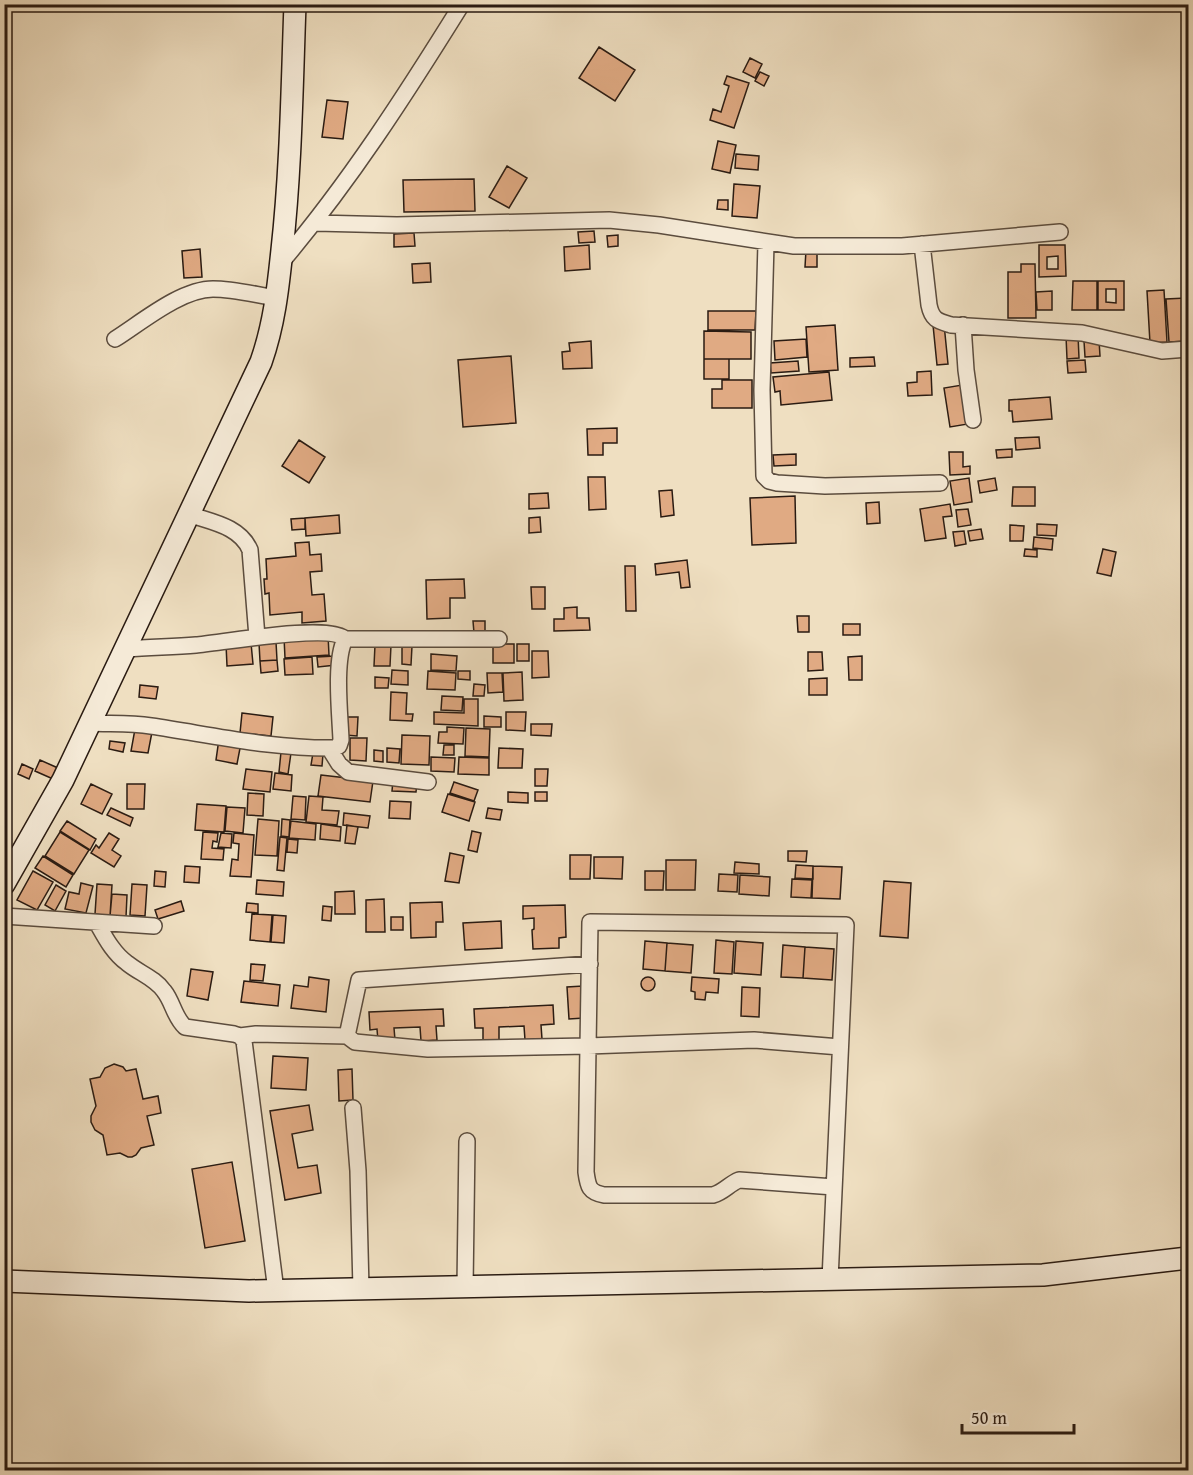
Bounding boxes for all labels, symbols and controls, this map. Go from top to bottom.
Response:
scale bar [962,1397,1074,1435]
text: 50 m [971,1404,1007,1431]

